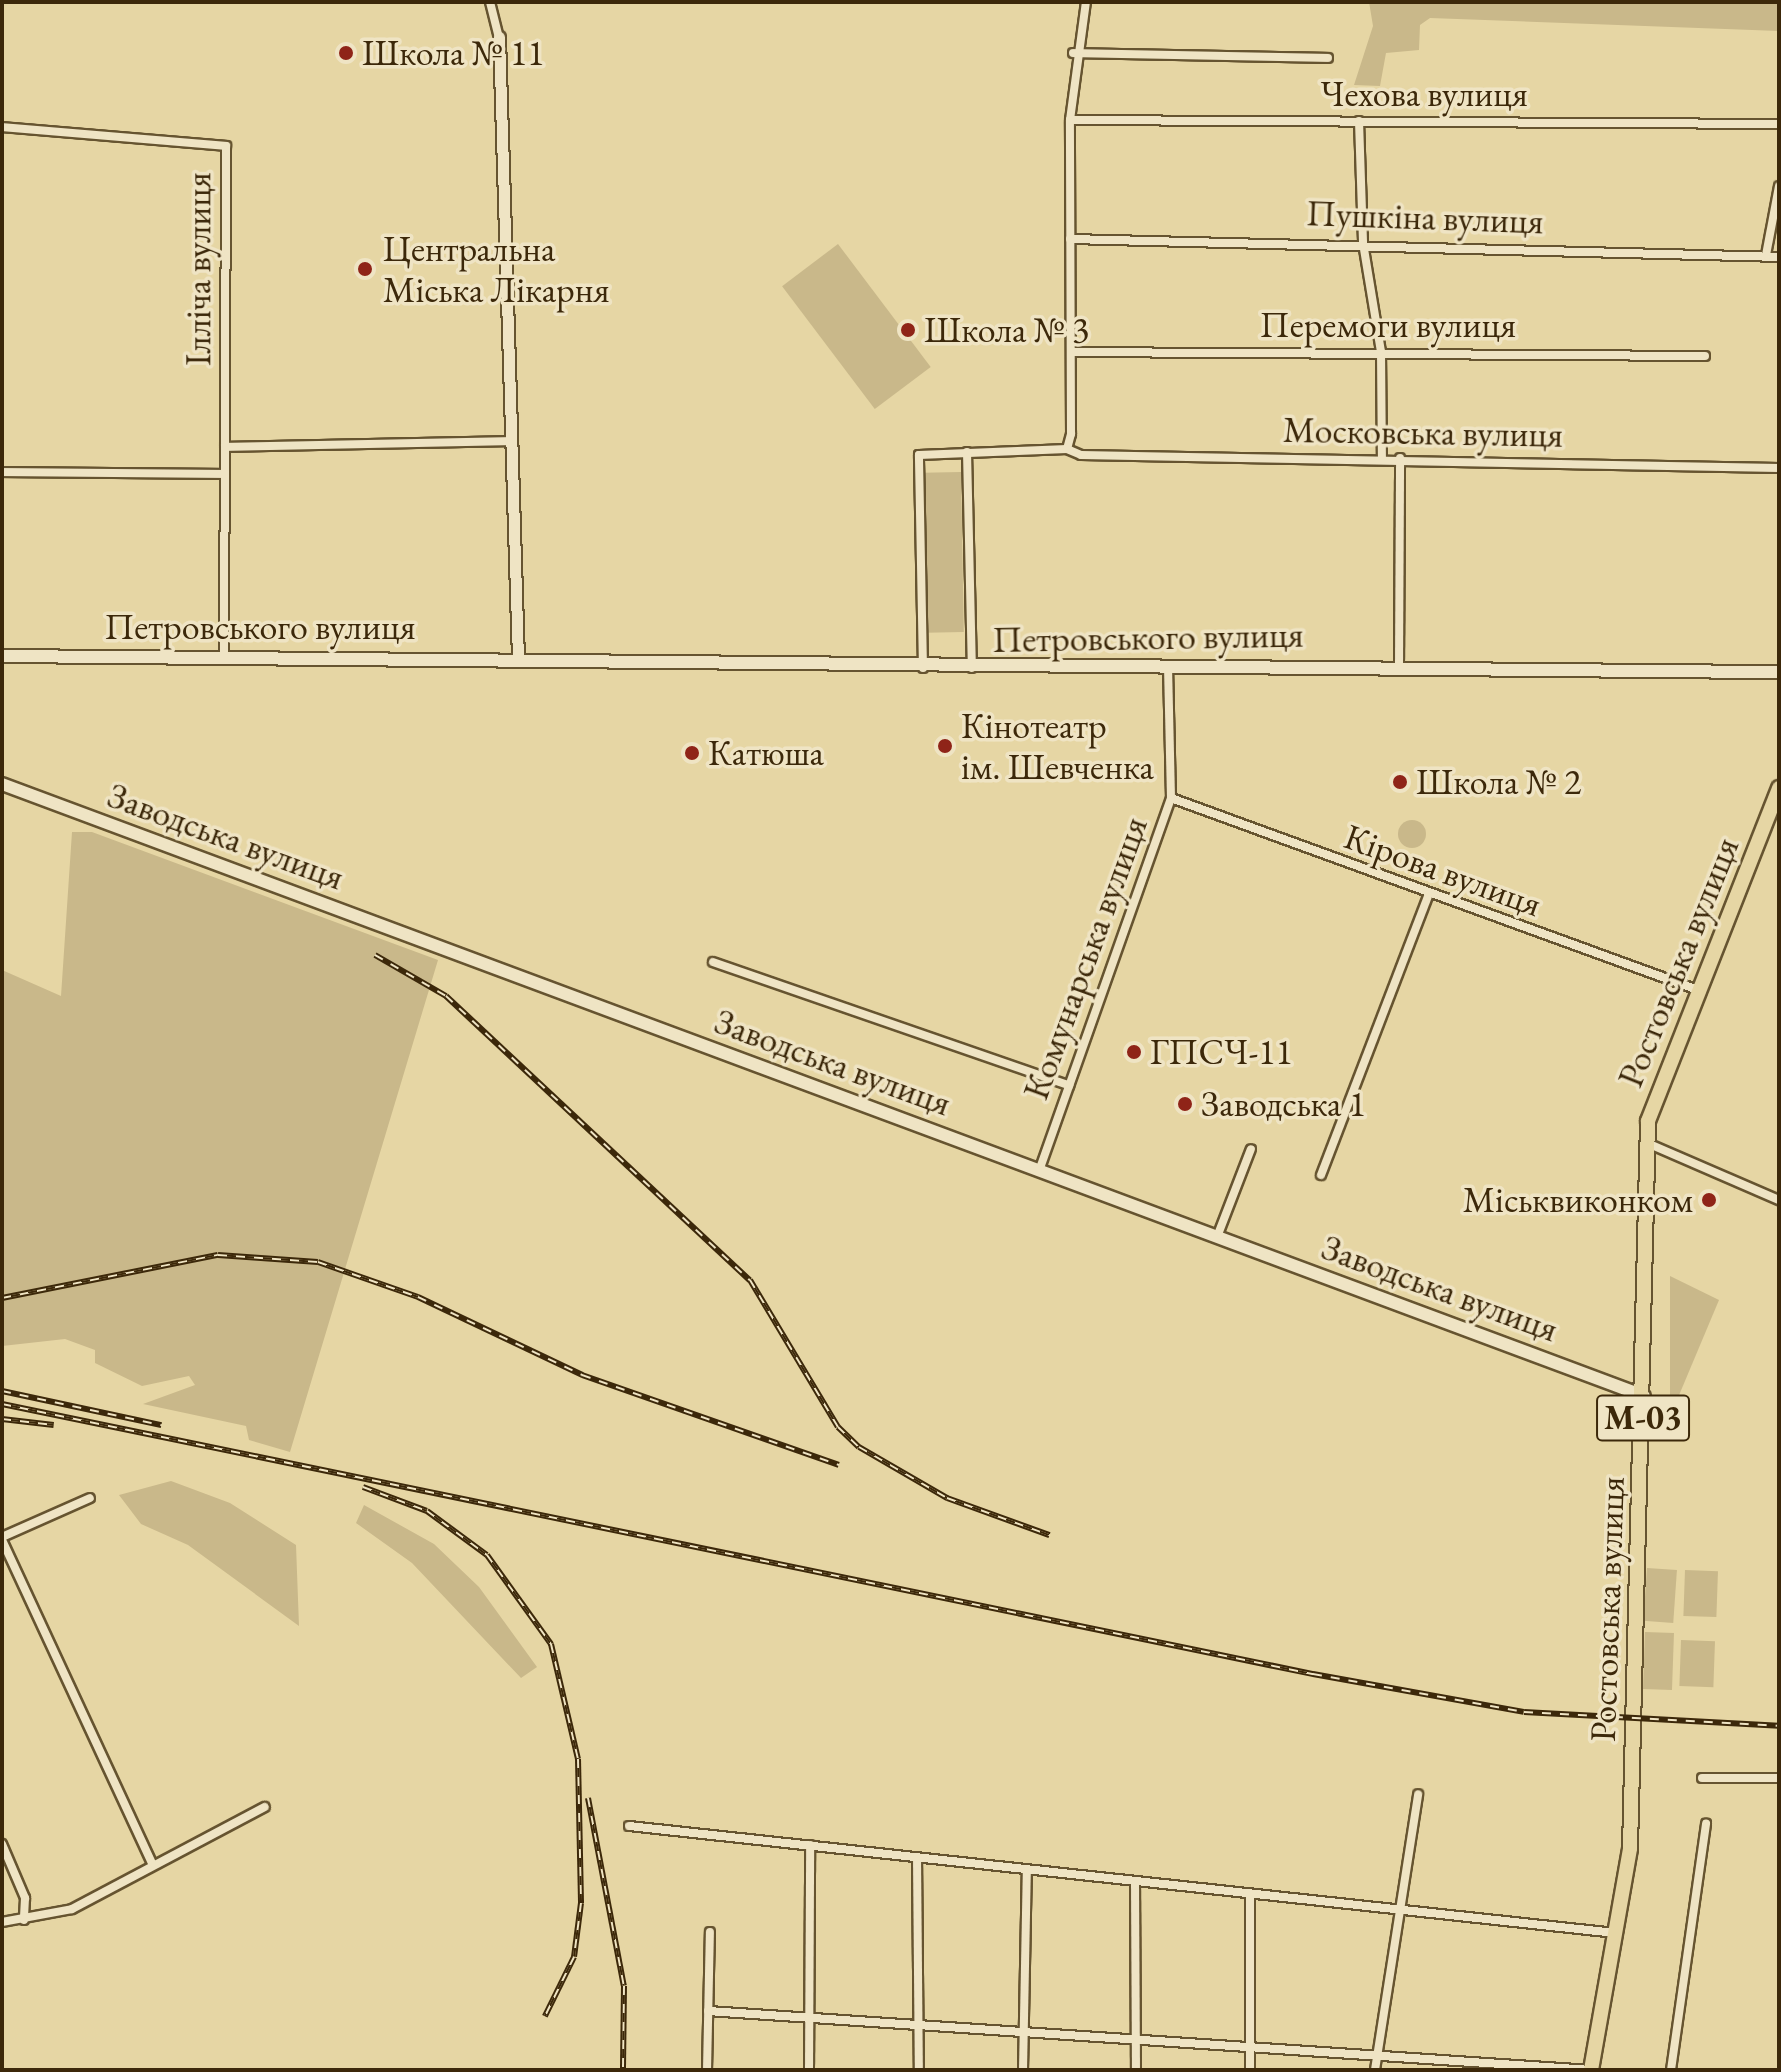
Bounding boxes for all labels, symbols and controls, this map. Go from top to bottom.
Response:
place label: Школа № 11 [362,31,544,75]
marker: Школа № 11 [337,44,355,62]
street label: Чехова вулиця [1320,72,1528,116]
street label: Ілліча вулиця [176,172,220,366]
street label: Пушкіна вулиця [1306,191,1544,243]
place label: Центральна Міська Лікарня [383,226,610,311]
marker: Центральна Міська Лікарня [354,258,376,280]
street label: Перемоги вулиця [1260,303,1516,347]
place label: Школа № 3 [924,308,1089,352]
marker: Школа № 3 [899,321,917,339]
street label: Московська вулиця [1283,408,1563,456]
street label: Петровського вулиця [104,605,416,649]
street label: Петровського вулиця [992,613,1304,661]
place label: Кінотеатр ім. Шевченка [961,703,1154,788]
place label: Катюша [708,731,824,775]
marker: Кінотеатр ім. Шевченка [936,737,954,755]
marker: Катюша [683,744,701,762]
place label: Школа № 2 [1416,760,1581,804]
street label: Заводська вулиця [102,773,350,899]
marker: Школа № 2 [1391,773,1409,791]
street label: Комунарська вулиця [1014,811,1156,1105]
street label: Кірова вулиця [1339,814,1547,926]
street label: Ростовська вулиця [1608,831,1748,1093]
street label: Заводська вулиця [709,999,957,1125]
place label: ГПСЧ-11 [1150,1030,1293,1074]
marker: ГПСЧ-11 [1125,1043,1143,1061]
place label: Заводська 1 [1201,1082,1366,1126]
marker: Заводська 1 [1176,1095,1194,1113]
place label: Міськвиконком [1463,1178,1693,1222]
marker: Міськвиконком [1700,1191,1718,1209]
street label: Заводська вулиця [1316,1225,1564,1351]
road number: М-03 [1595,1388,1691,1448]
street label: Ростовська вулиця [1581,1476,1633,1742]

